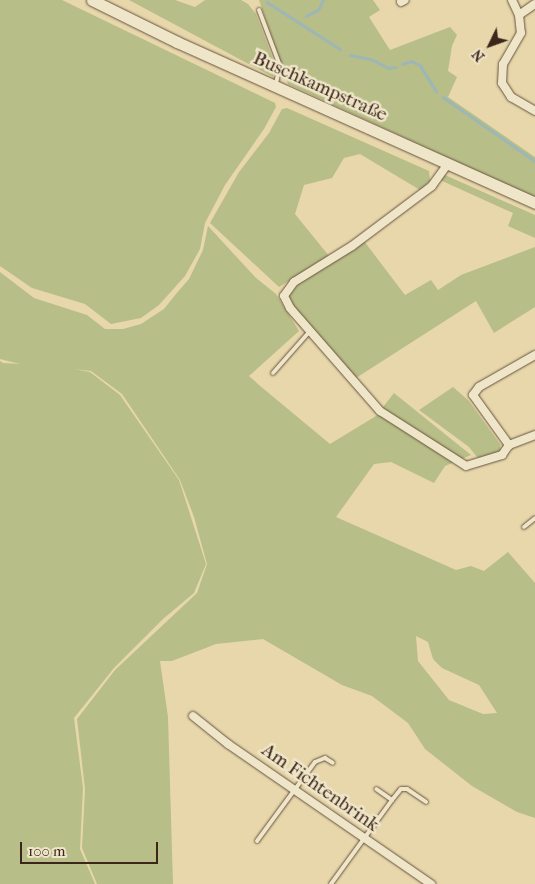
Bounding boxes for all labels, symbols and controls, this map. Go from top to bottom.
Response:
north arrow [465,20,515,70]
text: N [469,46,488,65]
street label: Buschkampstraße [249,47,391,127]
street label: Am Fichtenbrink [257,739,383,837]
scale bar [22,832,160,864]
text: 100 m [28,842,66,860]

